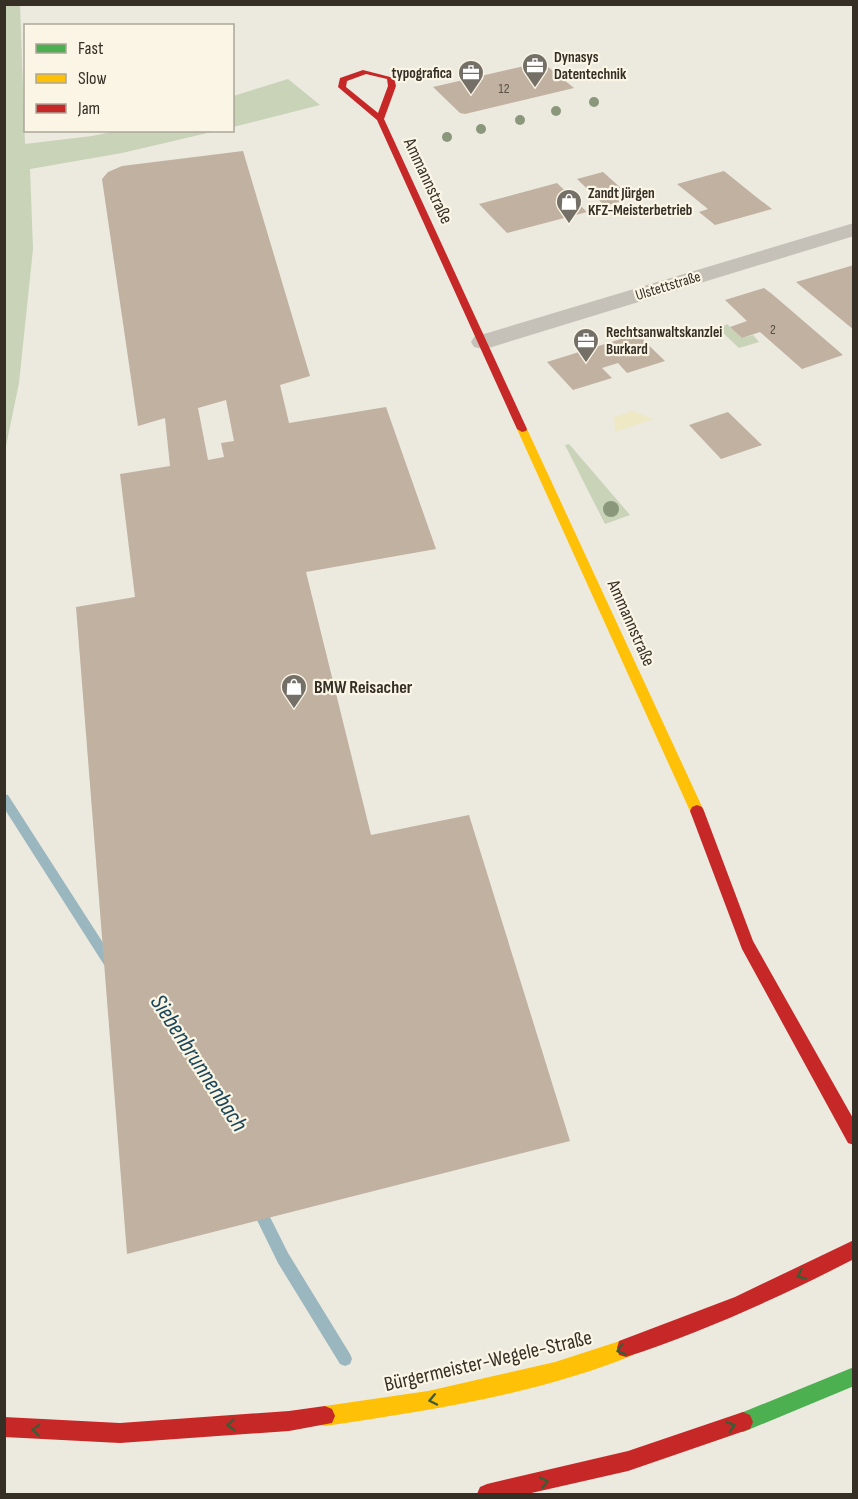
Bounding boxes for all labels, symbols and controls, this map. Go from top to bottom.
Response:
legend [24,24,234,132]
text: Fast [78,38,104,59]
place label: Dynasys Datentechnik [554,48,627,84]
office icon: Dynasys Datentechnik [520,51,550,89]
office icon: typografica [456,58,486,96]
place label: typografica [391,64,452,83]
text: Slow [78,68,107,89]
house number: 12 [499,80,510,97]
text: Jam [77,98,100,119]
street label: Ammannstraße [399,134,457,227]
place label: Zandt Jürgen KFZ-Meisterbetrieb [588,184,692,220]
shop icon: Zandt Jürgen KFZ-Meisterbetrieb [554,187,584,225]
street label: Ulstettstraße [633,267,703,305]
house number: 2 [770,321,776,338]
place label: Rechtsanwaltskanzlei Burkard [606,323,722,359]
office icon: Rechtsanwaltskanzlei Burkard [571,326,601,364]
street label: Ammannstraße [602,576,659,669]
shop icon: BMW Reisacher [279,672,309,710]
place label: BMW Reisacher [314,677,413,698]
water label: Siebenbrunnenbach [144,989,254,1137]
one-way arrow [797,1268,808,1280]
street label: Bürgermeister-Wegele-Straße [382,1325,594,1397]
one-way arrow [616,1343,627,1355]
one-way arrow [428,1393,438,1406]
one-way arrow [226,1418,235,1431]
one-way arrow [725,1421,736,1434]
one-way arrow [32,1423,41,1436]
one-way arrow [539,1476,549,1489]

